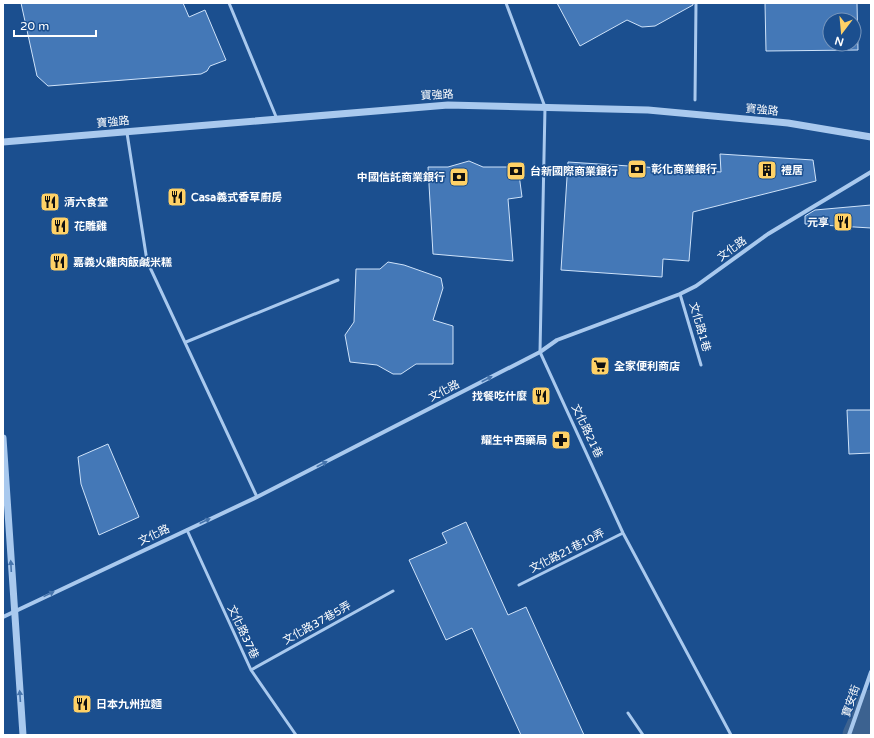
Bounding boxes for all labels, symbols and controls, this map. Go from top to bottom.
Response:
scale bar [14,12,96,38]
north arrow [822,12,862,52]
text: 20 m [20,19,49,33]
text: N [833,34,845,49]
street label: 寶強路 [420,88,454,102]
street label: 寶強路 [745,102,779,118]
street label: 寶強路 [96,114,130,130]
bank icon: 彰化商業銀行 [626,158,648,180]
building icon: 禮居 [756,159,778,181]
bank icon: 台新國際商業銀行 [505,160,527,182]
place label: 彰化商業銀行 [651,163,717,176]
place label: 禮居 [781,164,803,177]
place label: 台新國際商業銀行 [530,165,618,178]
bank icon: 中國信託商業銀行 [448,166,470,188]
place label: 中國信託商業銀行 [357,171,445,184]
restaurant icon: Casa義式香草廚房 [166,186,188,208]
restaurant icon: 清六食堂 [39,191,61,213]
place label: Casa義式香草廚房 [191,191,282,204]
place label: 清六食堂 [64,196,108,209]
restaurant icon: 元享 [832,211,854,233]
restaurant icon: 花雕雞 [49,215,71,237]
place label: 元享 [807,216,829,229]
place label: 花雕雞 [74,220,107,233]
street label: 文化路 [715,234,749,264]
restaurant icon: 嘉義火雞肉飯鹹米糕 [48,251,70,273]
place label: 嘉義火雞肉飯鹹米糕 [73,256,172,269]
street label: 文化路1巷 [687,301,713,353]
supermarket icon: 全家便利商店 [589,355,611,377]
place label: 全家便利商店 [614,360,680,373]
one-way arrow [481,376,493,382]
street label: 文化路 [426,378,462,404]
restaurant icon: 找餐吃什麼 [530,385,552,407]
place label: 找餐吃什麼 [472,390,527,403]
street label: 文化路21巷 [569,402,605,460]
pharmacy icon: 耀生中西藥局 [550,429,572,451]
place label: 耀生中西藥局 [481,434,547,447]
one-way arrow [316,461,328,467]
one-way arrow [200,518,211,524]
street label: 文化路 [136,522,172,548]
street label: 文化路21巷10弄 [527,526,607,576]
one-way arrow [7,560,14,572]
one-way arrow [44,591,55,597]
street label: 文化路37巷5弄 [281,599,353,647]
street label: 文化路37巷 [225,603,261,661]
street label: 寶安街 [839,683,863,719]
one-way arrow [17,690,24,702]
restaurant icon: 日本九州拉麵 [71,693,93,715]
place label: 日本九州拉麵 [96,698,162,711]

